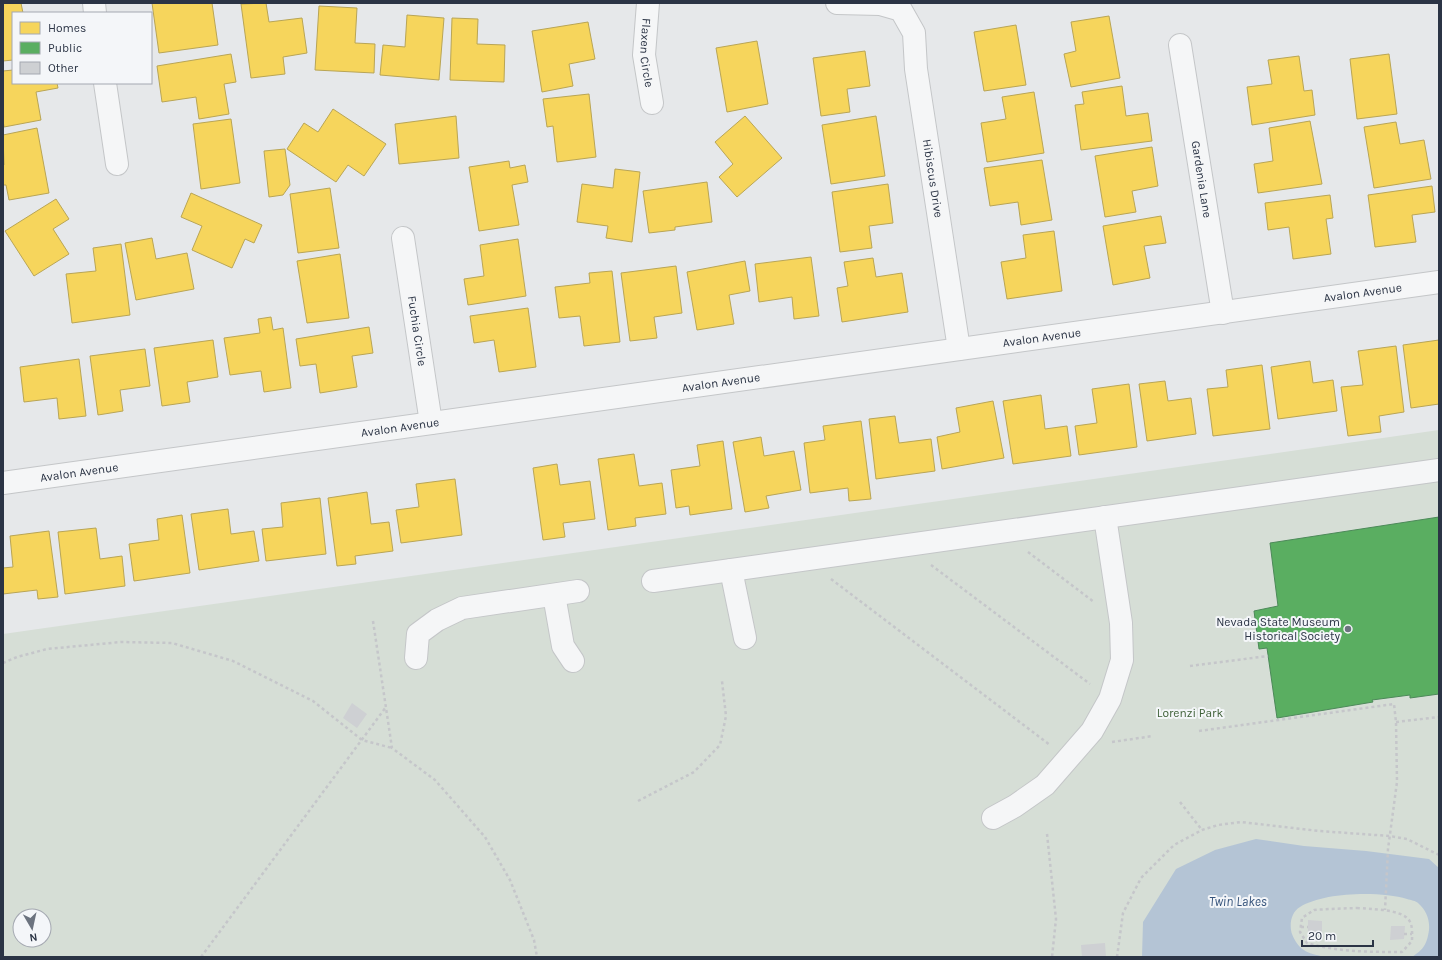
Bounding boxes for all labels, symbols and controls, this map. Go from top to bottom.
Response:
legend [12,12,152,84]
street label: Flaxen Circle [637,18,656,88]
text: Homes [48,21,86,35]
text: Public [48,41,82,55]
text: Other [48,61,79,75]
street label: Hibiscus Drive [920,138,946,219]
street label: Gardenia Lane [1188,140,1215,219]
street label: Avalon Avenue [1323,280,1403,305]
street label: Fuchia Circle [405,295,429,367]
street label: Avalon Avenue [1002,325,1082,350]
street label: Avalon Avenue [681,370,761,395]
street label: Avalon Avenue [360,415,440,440]
street label: Avalon Avenue [39,460,119,485]
place label: Nevada State Museum Historical Society [1216,615,1340,643]
marker: Nevada State Museum Historical Society [1343,624,1353,634]
park label: Lorenzi Park [1157,706,1223,720]
water label: Twin Lakes [1209,894,1267,909]
north arrow [12,908,52,948]
scale bar [1302,922,1373,948]
text: 20 m [1308,929,1336,943]
text: N [29,930,38,944]

